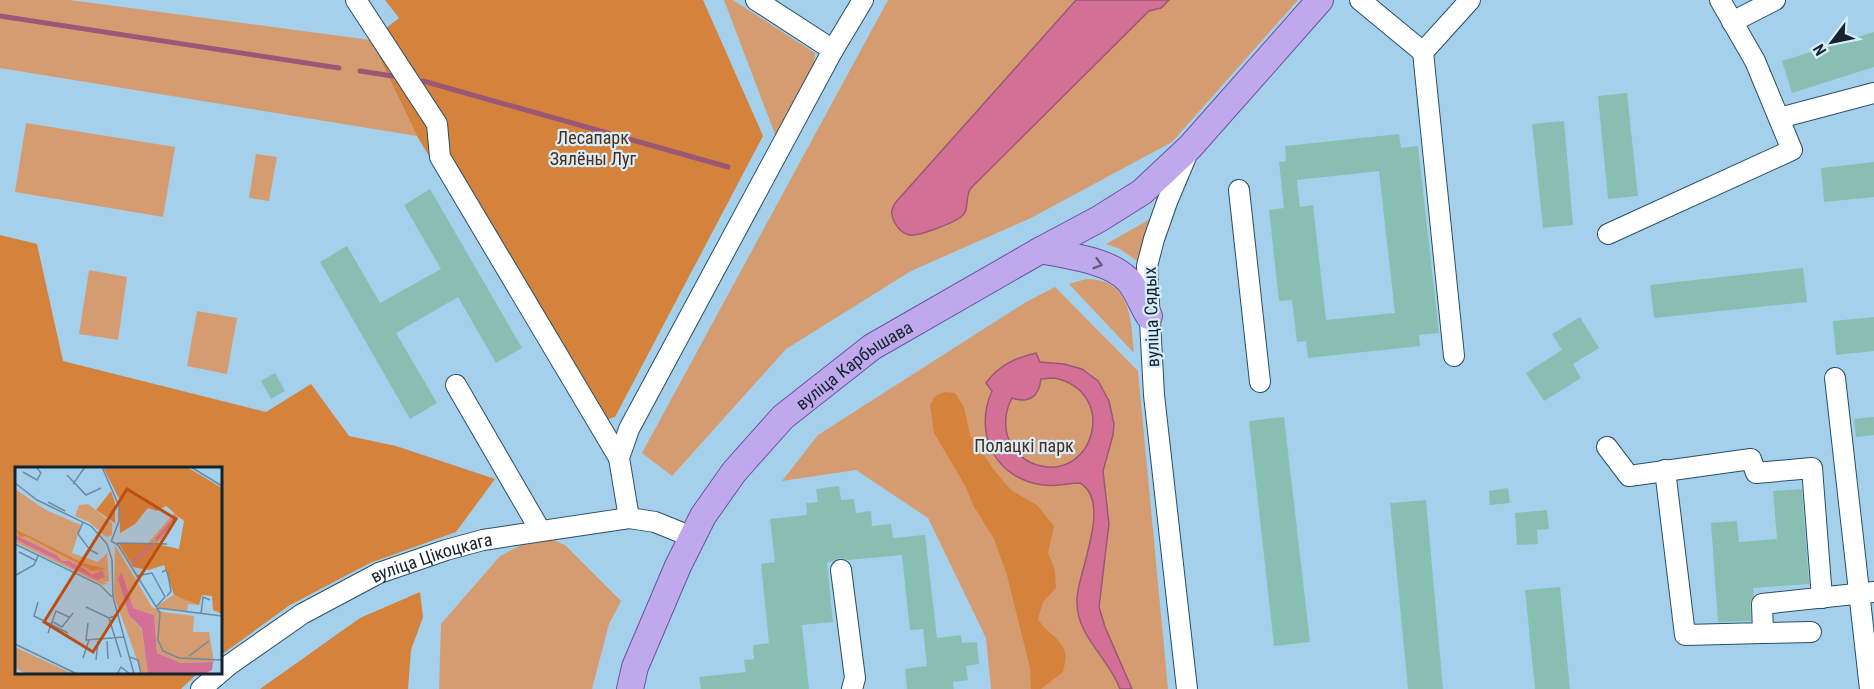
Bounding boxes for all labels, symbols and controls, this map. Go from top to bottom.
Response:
north arrow [1802,12,1862,72]
text: N [1809,40,1830,59]
park label: Лесапарк Зялёны Луг [550,127,637,169]
one-way arrow [1092,257,1103,269]
street label: вуліца Сядых [1139,266,1163,367]
street label: вуліца Карбышава [791,316,916,414]
park label: Полацкі парк [974,435,1074,456]
inset map [15,467,222,674]
street label: вуліца Цікоцкага [366,528,494,586]

